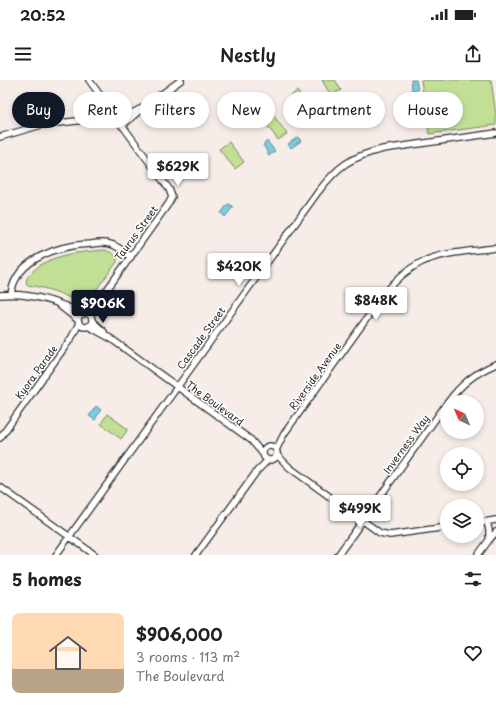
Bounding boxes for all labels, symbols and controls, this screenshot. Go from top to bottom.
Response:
text: 20:52 [20,3,65,26]
text: Nestly [220,41,276,68]
icon: menu [12,43,34,65]
icon: share [462,43,484,65]
chip: Buy [12,92,65,128]
chip: Rent [73,92,132,128]
chip: Filters [140,92,209,128]
chip: New [217,92,275,128]
chip: Apartment [283,92,385,128]
chip: House [393,92,463,128]
pin: $629K [150,153,206,187]
text: $629K [157,156,199,175]
street label: Taurus Street [110,202,161,263]
pin: $420K [211,253,267,287]
text: $420K [216,256,262,275]
pin: $848K [348,287,404,321]
pin: $906K [75,290,131,324]
text: $848K [354,290,398,309]
text: $906K [81,293,125,312]
street label: Cascade Street [173,303,228,372]
street label: Riverside Avenue [285,339,344,413]
street label: Kyora Parade [11,342,60,402]
street label: The Boulevard [183,377,247,429]
north arrow [440,395,484,439]
map controls [440,395,484,543]
street label: Inverness Way [379,411,432,476]
button: locate [440,447,484,491]
pin: $499K [332,495,388,529]
text: $499K [339,498,381,517]
button: layers [440,499,484,543]
text: 5 homes [12,566,82,592]
icon: filters [462,568,484,590]
text: $906,000 [136,621,223,647]
icon: home [44,629,92,677]
icon: heart [462,642,484,664]
text: 3 rooms · 113 m² [136,647,240,666]
text: The Boulevard [136,666,224,685]

